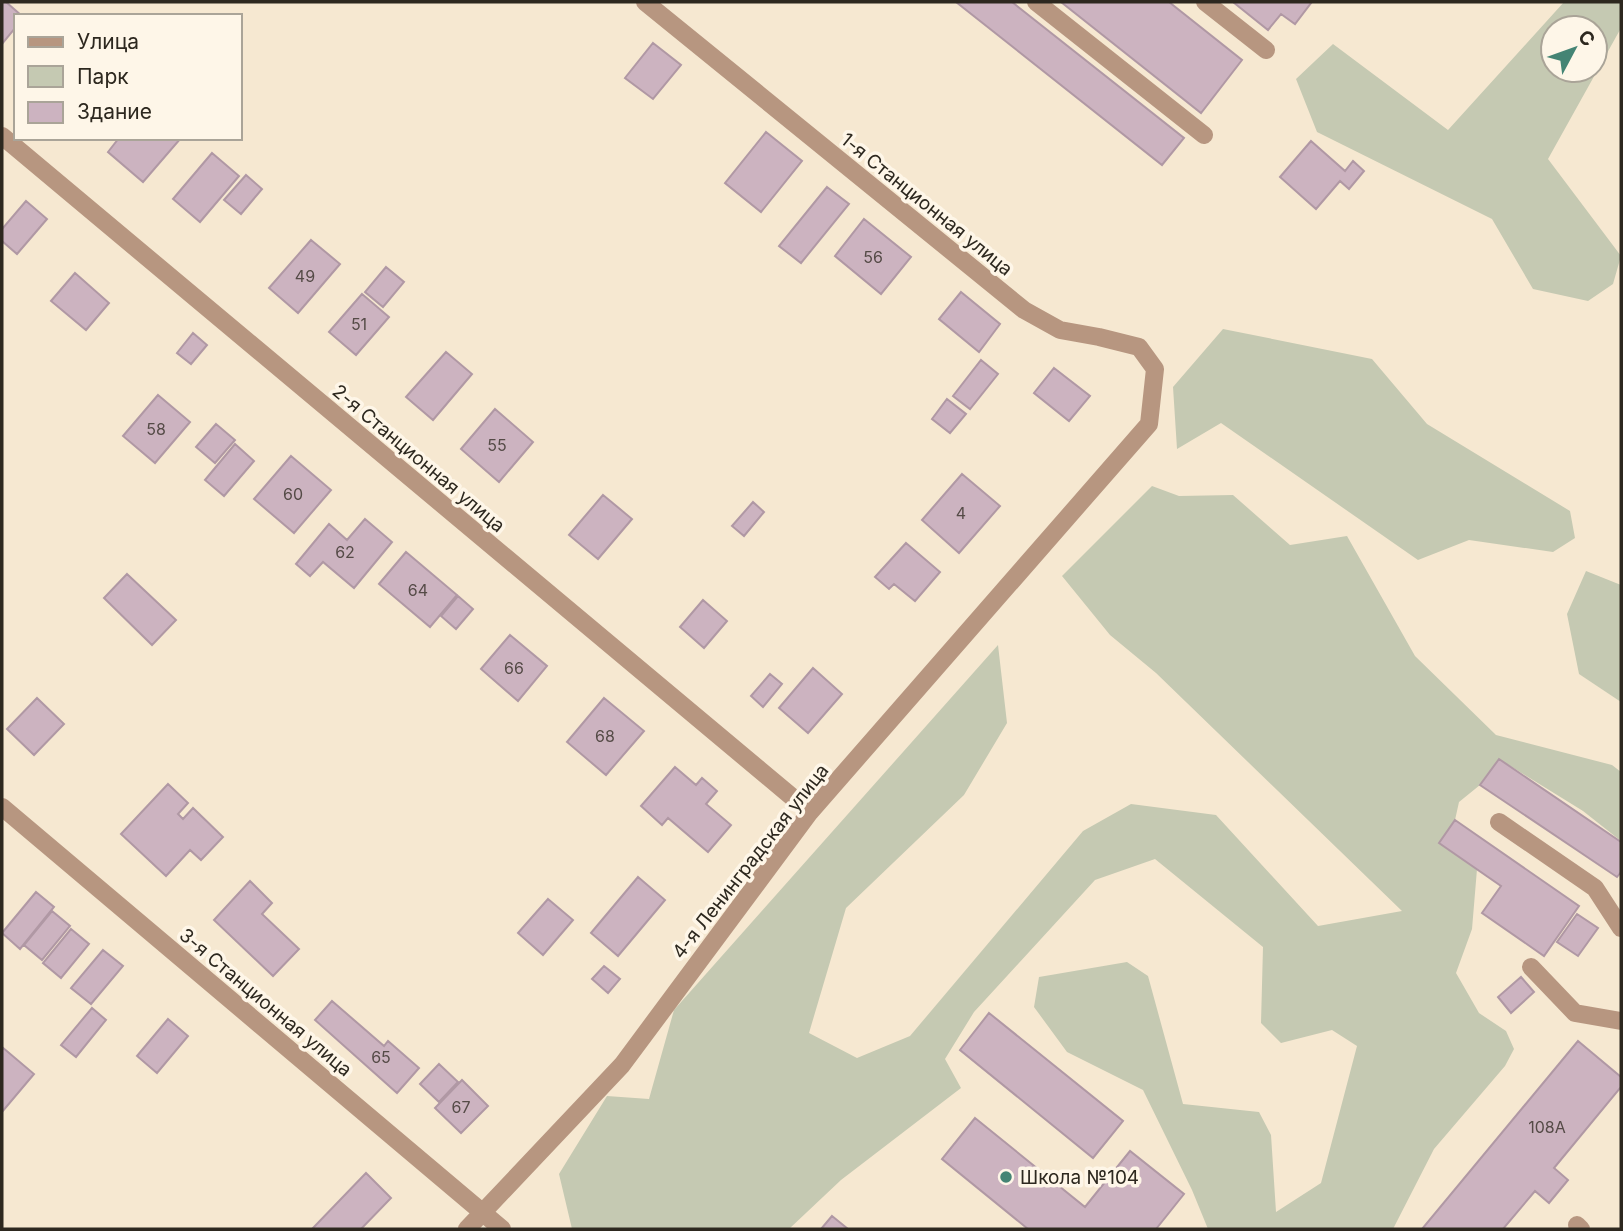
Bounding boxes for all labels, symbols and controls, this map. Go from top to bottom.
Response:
legend [14,14,242,140]
north arrow [1539,14,1609,84]
text: С [1573,25,1600,51]
text: Улица [77,29,139,54]
text: Парк [77,64,129,89]
text: Здание [77,99,152,124]
street label: 1-я Станционная улица [836,128,1017,281]
house number: 56 [863,247,883,267]
house number: 49 [295,266,315,286]
house number: 51 [351,314,367,334]
street label: 2-я Станционная улица [328,380,510,537]
house number: 58 [146,419,166,439]
house number: 55 [487,435,507,455]
house number: 60 [283,484,303,504]
house number: 4 [956,503,966,523]
house number: 62 [335,542,355,562]
house number: 64 [408,580,428,600]
house number: 66 [504,658,524,678]
house number: 68 [595,726,615,746]
street label: 4-я Ленинградская улица [667,759,834,963]
street label: 3-я Станционная улица [175,924,357,1081]
house number: 65 [371,1047,391,1067]
house number: 67 [452,1097,470,1117]
house number: 108А [1528,1117,1566,1137]
place label: Школа №104 [1020,1166,1139,1189]
marker: Школа №104 [998,1169,1014,1185]

